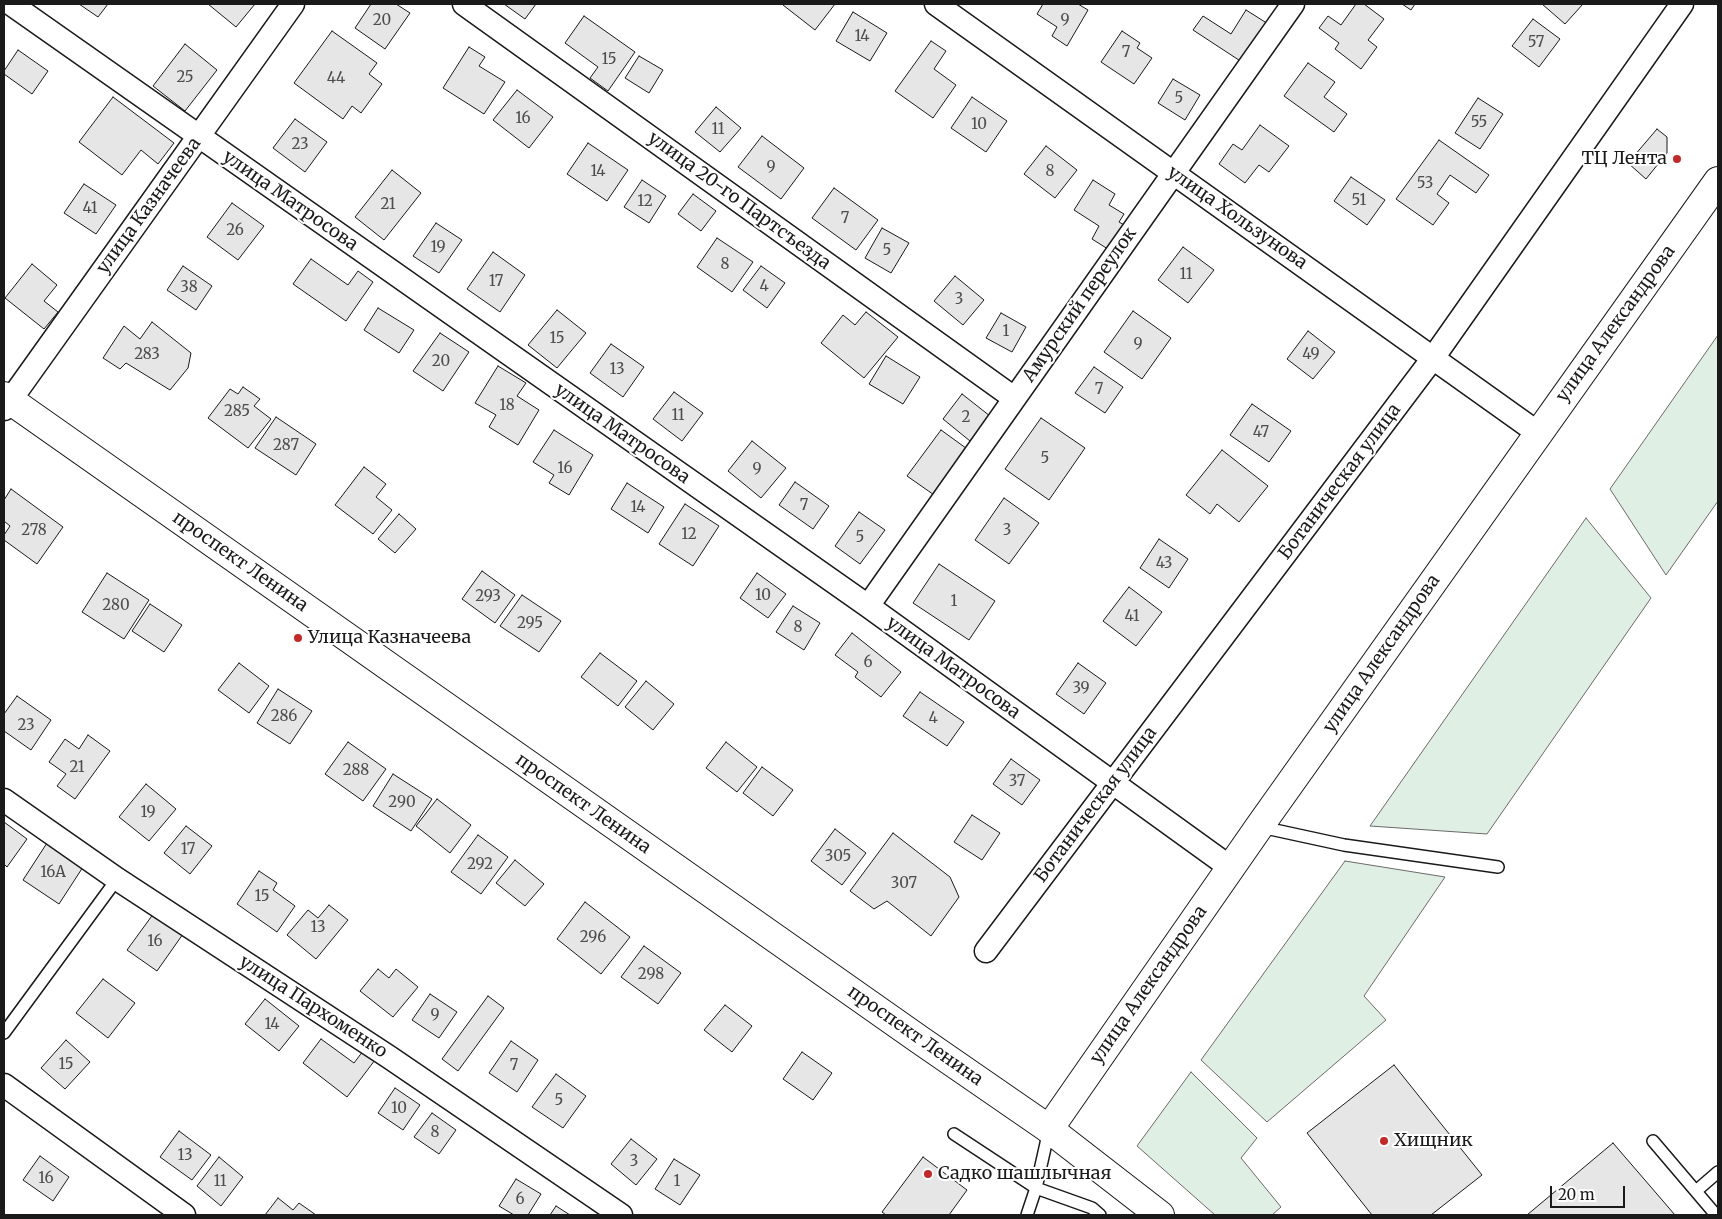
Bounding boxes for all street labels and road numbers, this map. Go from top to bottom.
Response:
street label: улица 20-го Партсъезда [643,127,835,275]
street label: улица Казначеева [92,134,206,278]
street label: улица Матросова [218,146,362,256]
street label: улица Хользунова [1163,162,1311,274]
street label: Амурский переулок [1018,224,1142,386]
street label: улица Александрова [1552,241,1680,407]
street label: улица Матросова [550,379,694,489]
street label: Ботаническая улица [1274,400,1406,564]
street label: проспект Ленина [168,507,312,617]
street label: улица Александрова [1319,571,1445,737]
street label: улица Матросова [882,612,1024,724]
street label: Ботаническая улица [1030,723,1162,887]
street label: проспект Ленина [511,749,655,859]
street label: улица Александрова [1086,902,1212,1068]
street label: улица Пархоменко [235,951,391,1063]
street label: проспект Ленина [843,981,987,1091]

